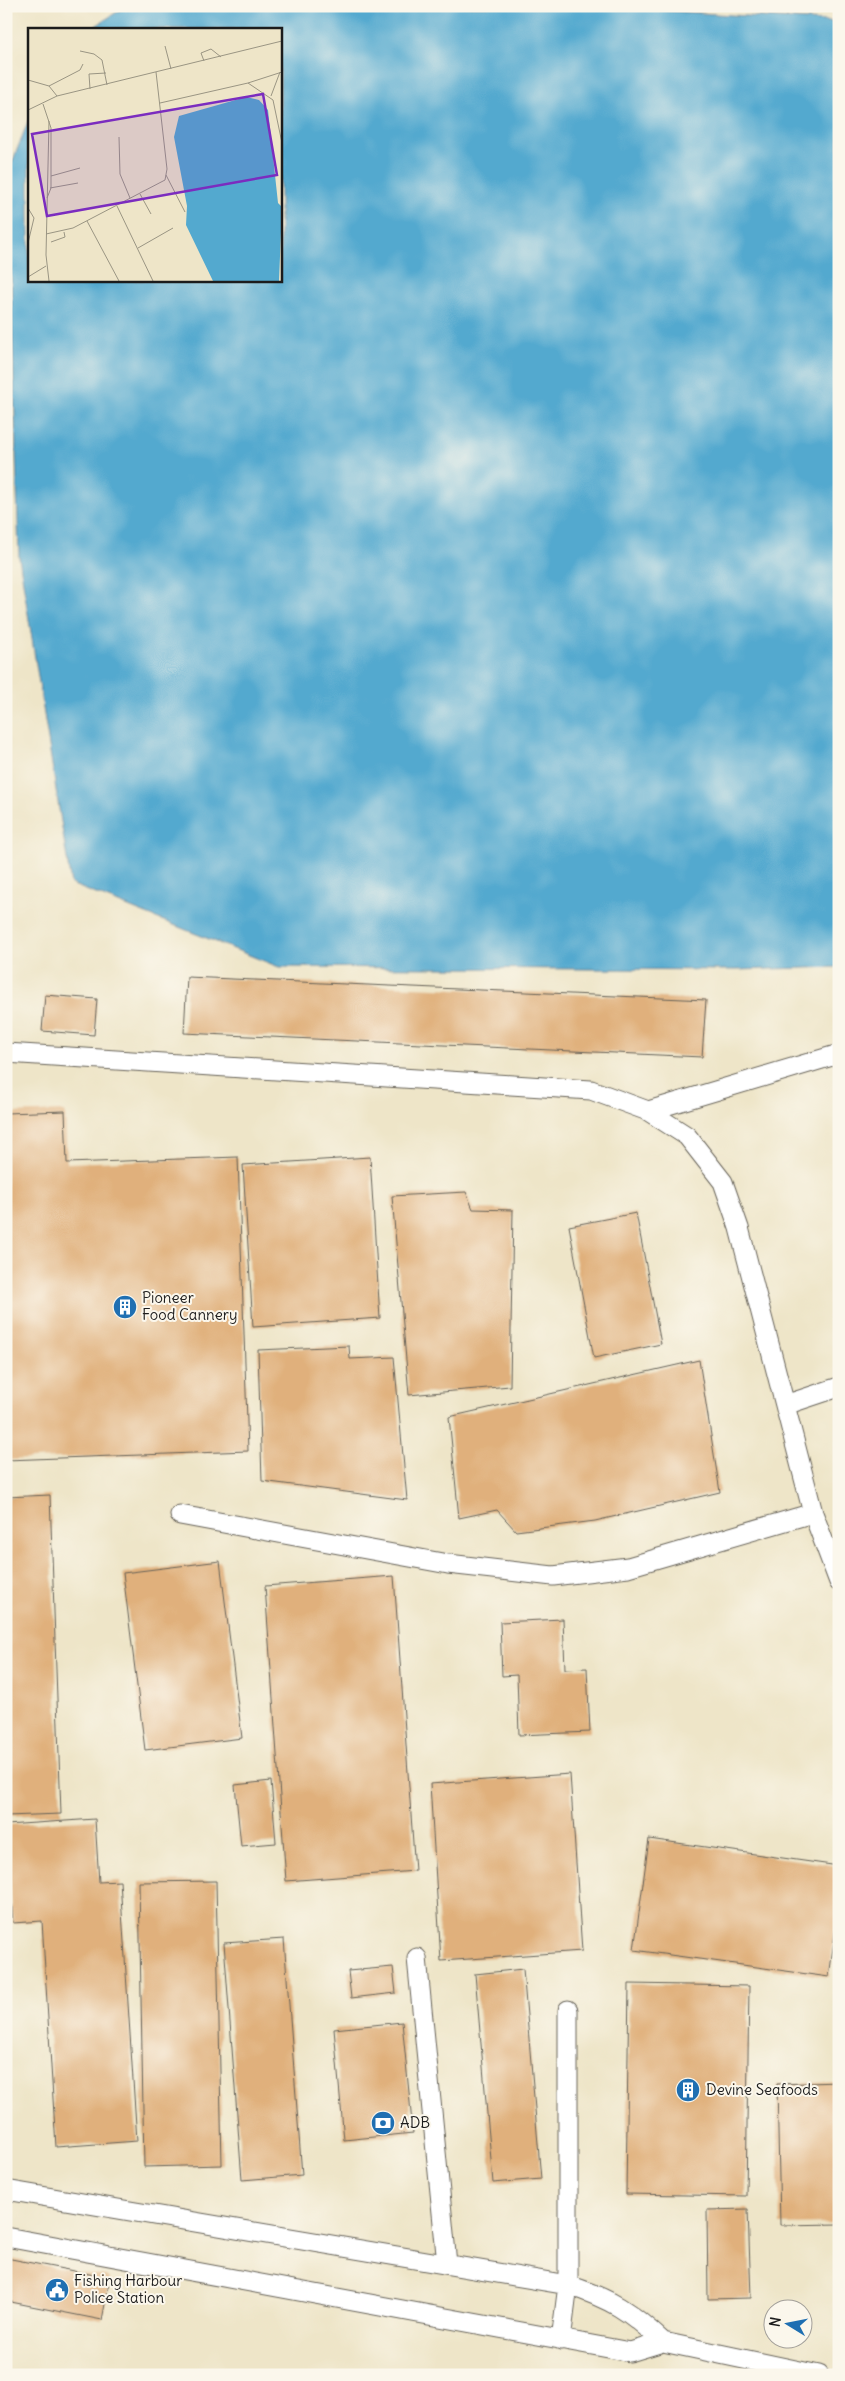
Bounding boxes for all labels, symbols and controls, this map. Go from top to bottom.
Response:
inset map [28,28,281,281]
place label: Pioneer Food Cannery [142,1288,238,1324]
building icon: Pioneer Food Cannery [112,1294,138,1320]
building icon: Devine Seafoods [675,2077,701,2103]
place label: Devine Seafoods [706,2080,818,2099]
bank icon: ADB [370,2110,396,2136]
place label: ADB [400,2113,430,2132]
place label: Fishing Harbour Police Station [74,2271,182,2307]
public building icon: Fishing Harbour Police Station [44,2277,70,2303]
north arrow [762,2298,812,2348]
text: N [765,2315,785,2328]

